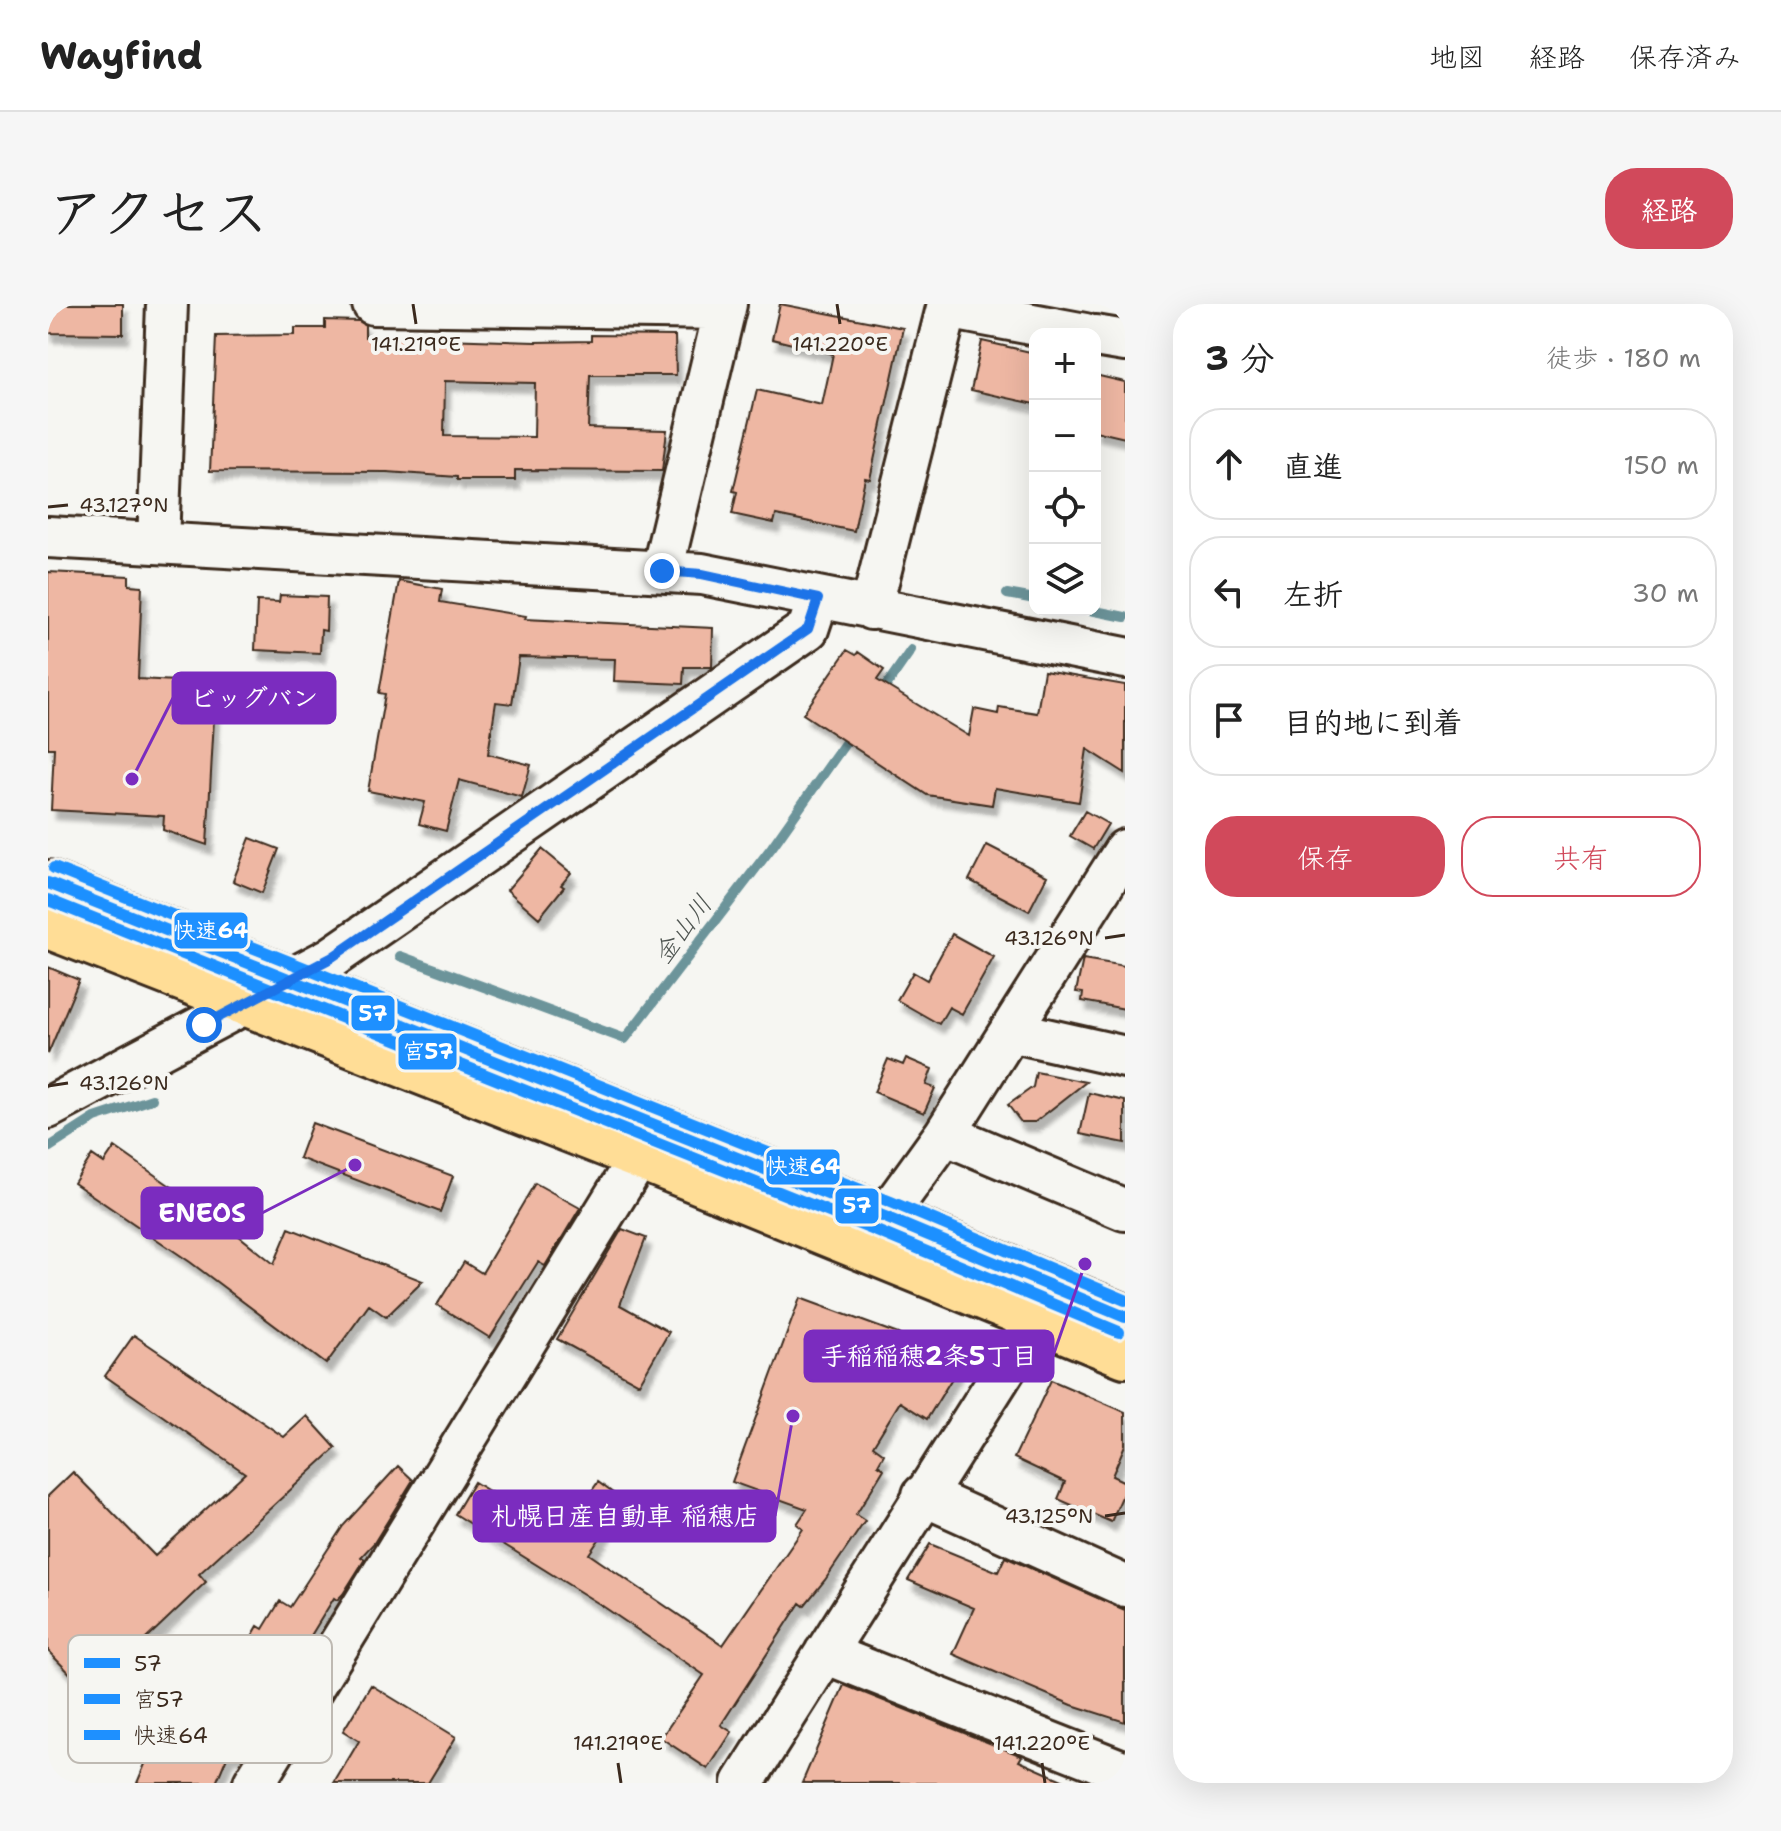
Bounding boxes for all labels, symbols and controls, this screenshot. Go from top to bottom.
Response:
text: Wayfind [40,30,203,81]
text: 地図 [1429,38,1485,76]
text: 経路 [1529,38,1585,76]
text: 保存済み [1629,38,1741,76]
button: 経路 [1605,168,1733,249]
text: アクセス [48,175,269,250]
map controls [1029,328,1101,616]
button: + [1029,328,1101,400]
text: 141.219°E [371,331,461,357]
text: 141.220°E [792,331,888,357]
text: 3 分 [1205,335,1275,381]
text: 徒歩 · 180 m [1546,340,1701,375]
button: − [1029,400,1101,472]
icon: ahead [1207,442,1251,486]
text: 直進 [1283,446,1343,487]
text: 150 m [1623,447,1699,482]
button: locate [1029,472,1101,544]
text: 43.127°N [79,492,169,518]
button: layers [1029,544,1101,616]
route end [644,553,680,589]
icon: left [1207,570,1251,614]
text: 左折 [1283,574,1343,615]
text: 30 m [1632,575,1699,610]
callout: ビッグバン [173,673,335,723]
text: ビッグバン [190,680,318,715]
icon: arrive [1207,698,1251,742]
text: 目的地に到着 [1283,702,1463,743]
button: 保存 [1205,816,1445,897]
button: 共有 [1461,816,1701,897]
water label: 金山川 [645,887,719,971]
line badge: 快速64 [173,911,249,950]
text: 快速64 [174,916,249,945]
text: 43.126°N [1004,925,1094,951]
line badge: 57 [350,994,396,1032]
text: 57 [359,999,387,1028]
route start [186,1007,222,1043]
line badge: 宮57 [397,1032,458,1071]
text: 宮57 [403,1037,453,1066]
text: 43.126°N [79,1070,169,1096]
line badge: 快速64 [765,1148,841,1186]
text: 快速64 [766,1152,841,1181]
line badge: 57 [834,1187,880,1225]
callout: ENEOS [142,1188,262,1238]
text: 57 [843,1191,871,1220]
text: ENEOS [158,1195,246,1230]
callout: 手稲稲穂2条5丁目 [805,1331,1053,1381]
text: 手稲稲穂2条5丁目 [821,1338,1037,1373]
callout: 札幌日産自動車 稲穂店 [474,1491,775,1541]
text: 札幌日産自動車 稲穂店 [491,1498,759,1533]
text: 43.125°N [1005,1503,1093,1529]
legend [68,1635,332,1763]
text: 57 [134,1649,162,1678]
text: 宮57 [134,1685,184,1714]
text: 快速64 [134,1721,208,1750]
text: 141.219°E [573,1730,663,1756]
text: 141.220°E [994,1730,1090,1756]

